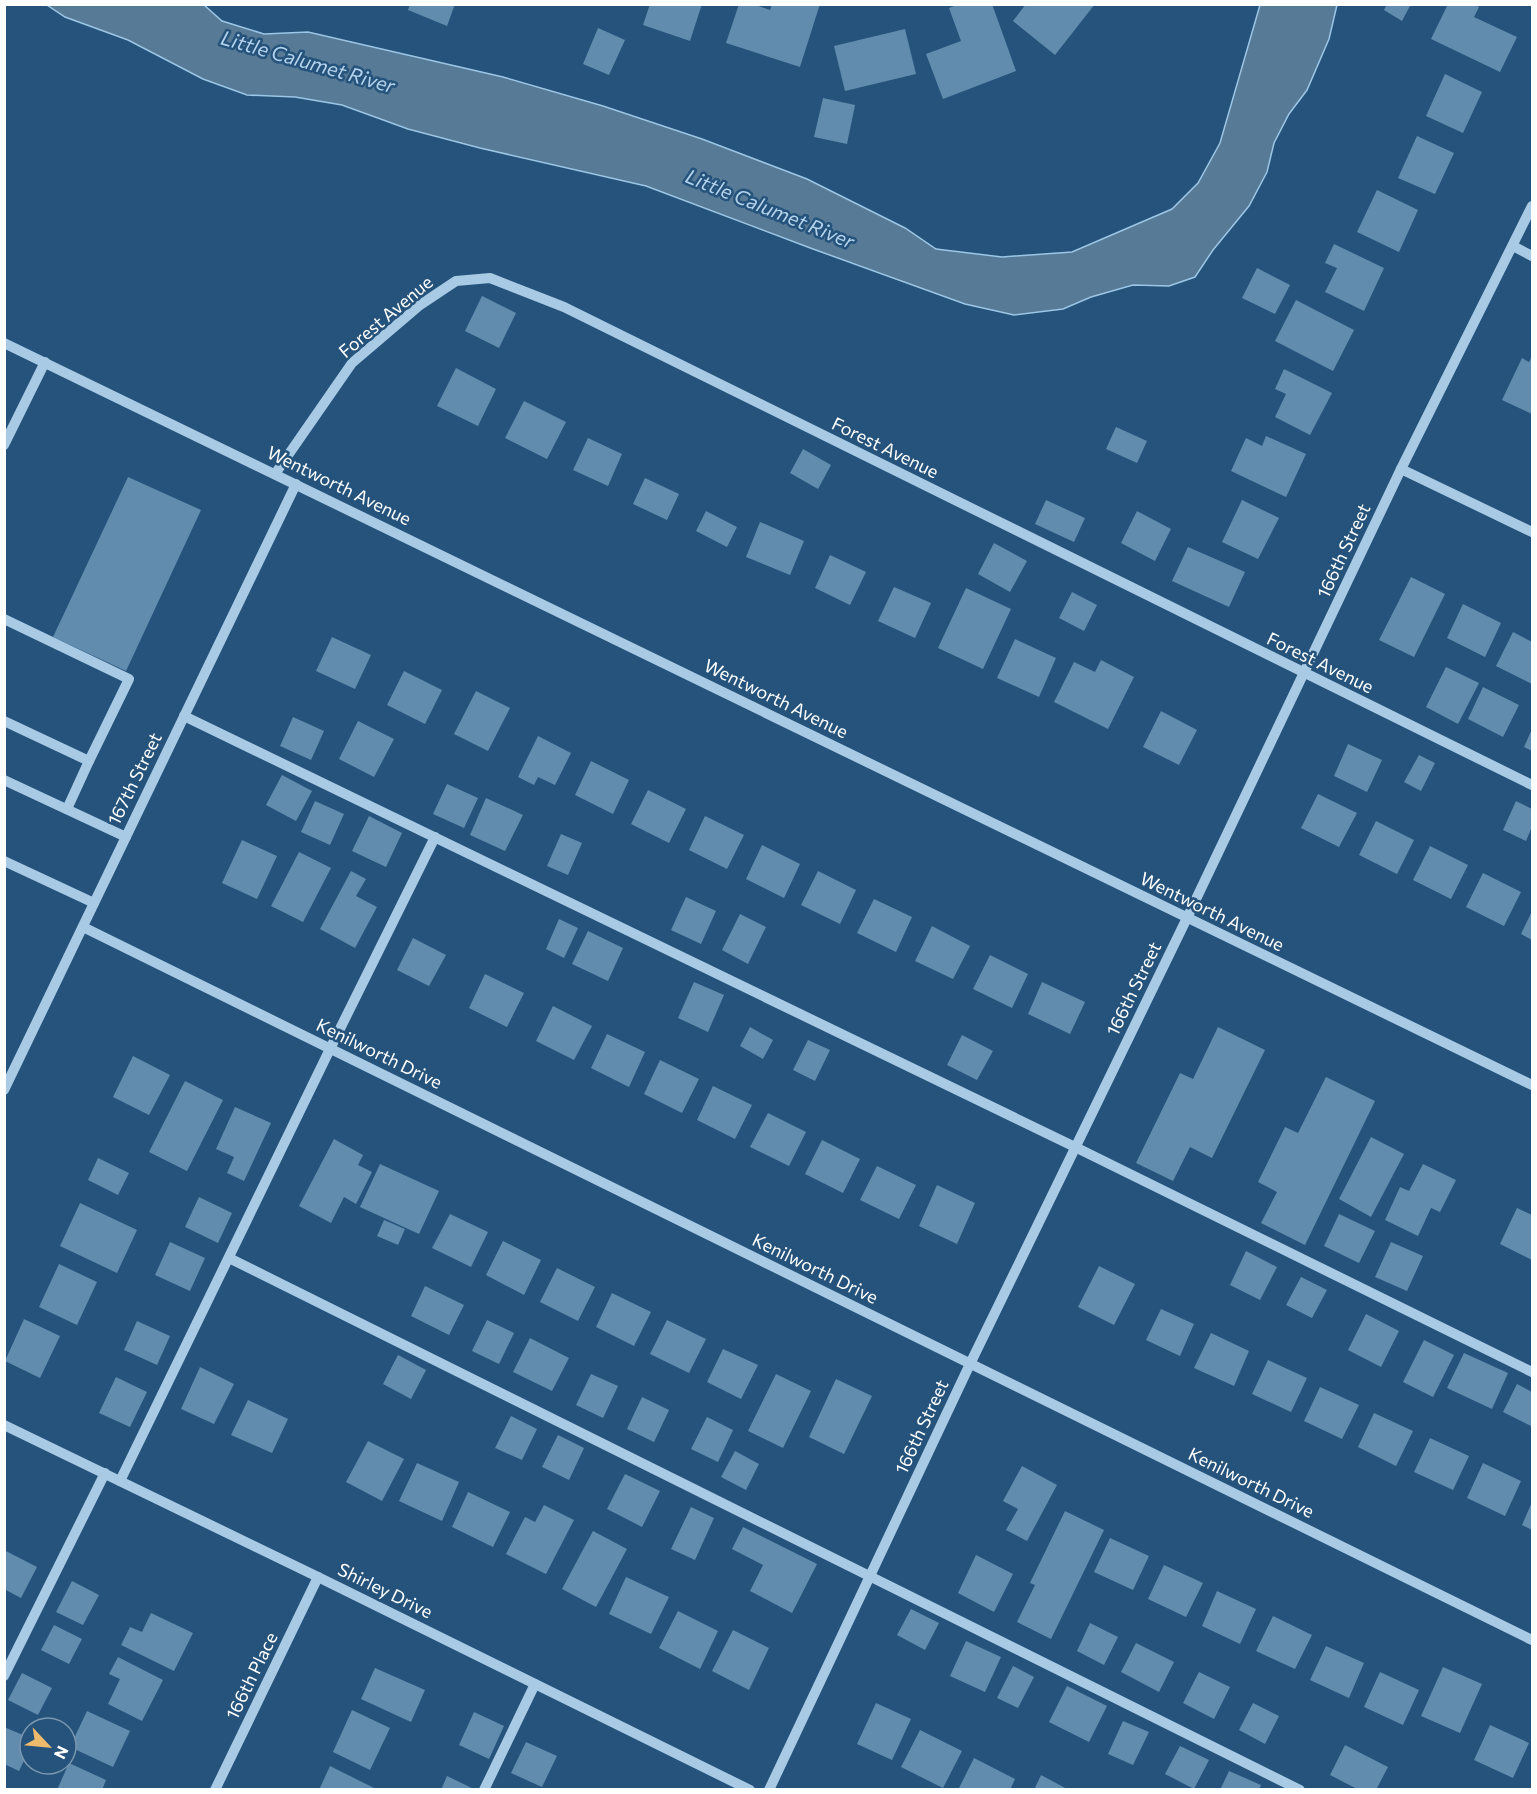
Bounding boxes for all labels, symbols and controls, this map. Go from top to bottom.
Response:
water label: Little Calumet River [219,25,399,98]
water label: Little Calumet River [682,163,859,253]
street label: Forest Avenue [334,271,437,362]
street label: Forest Avenue [828,412,942,482]
street label: Wentworth Avenue [264,441,415,530]
street label: 166th Street [1312,500,1375,601]
street label: Forest Avenue [1263,627,1377,697]
street label: Wentworth Avenue [701,654,852,743]
street label: 167th Street [102,729,166,828]
street label: Wentworth Avenue [1137,867,1288,956]
street label: 166th Street [1101,938,1165,1039]
street label: Kenilworth Drive [313,1013,446,1093]
street label: Kenilworth Drive [749,1228,882,1308]
street label: 166th Street [890,1376,953,1477]
street label: Kenilworth Drive [1185,1442,1318,1522]
street label: Shirley Drive [334,1558,436,1623]
street label: 166th Place [221,1628,282,1723]
north arrow [18,1716,78,1776]
text: N [51,1743,73,1762]

